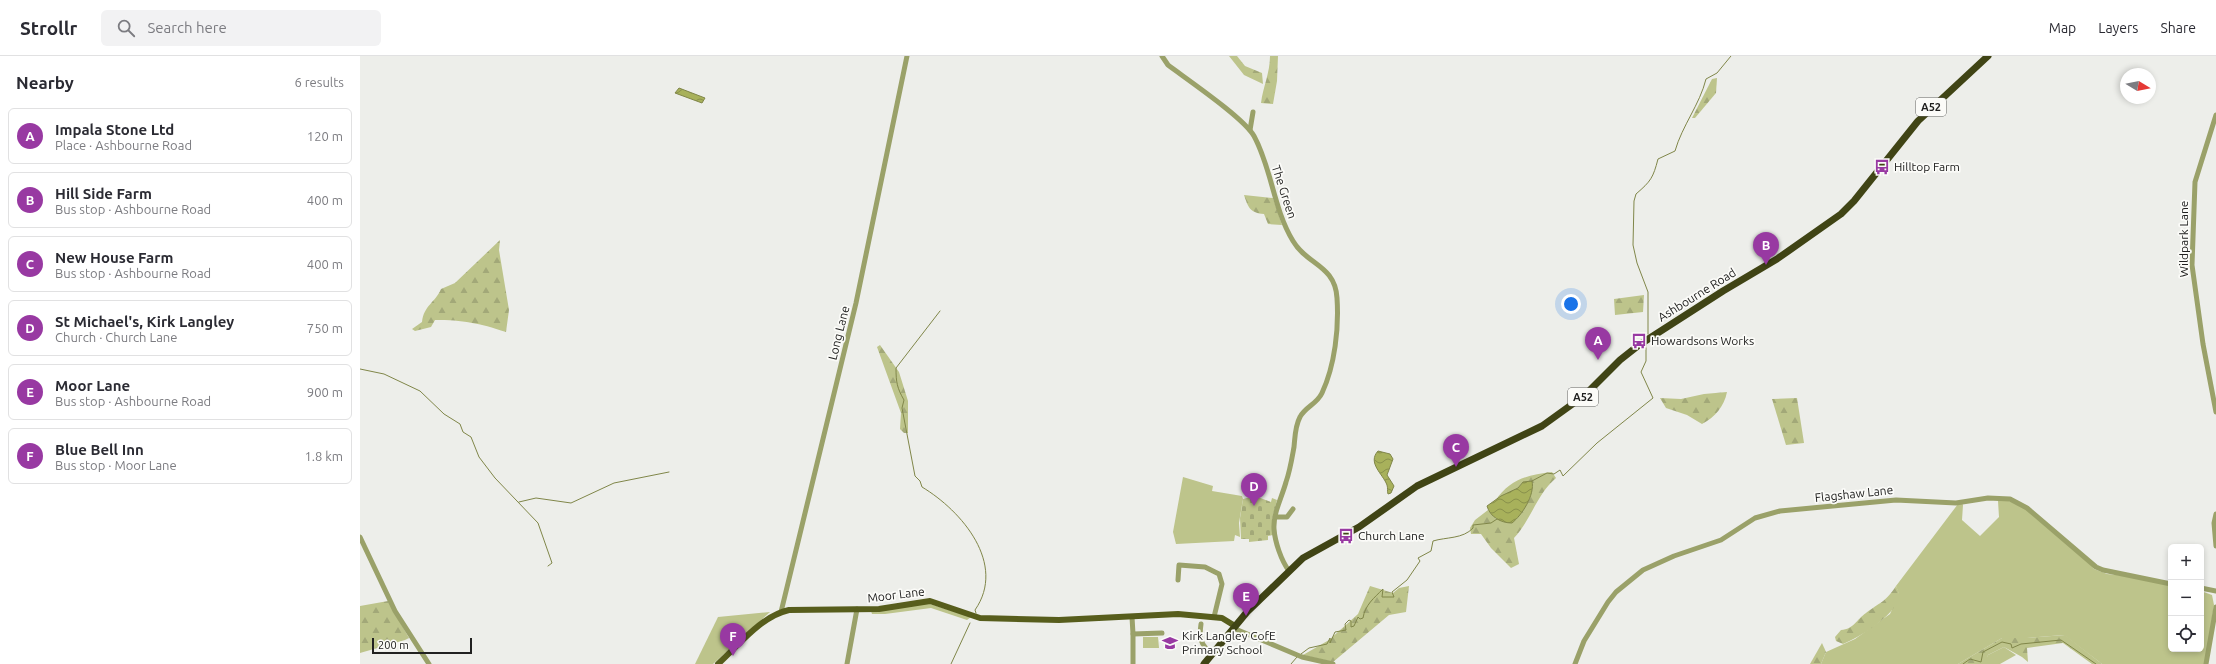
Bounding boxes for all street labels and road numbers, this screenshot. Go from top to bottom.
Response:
road number: A52 [1916,98,1946,116]
street label: The Green [1270,163,1299,220]
street label: Wildpark Lane [2177,201,2190,277]
street label: Ashbourne Road [1655,265,1738,324]
street label: Long Lane [826,304,852,361]
road number: A52 [1568,388,1598,406]
street label: Flagshaw Lane [1814,483,1894,504]
street label: Moor Lane [867,585,925,604]

